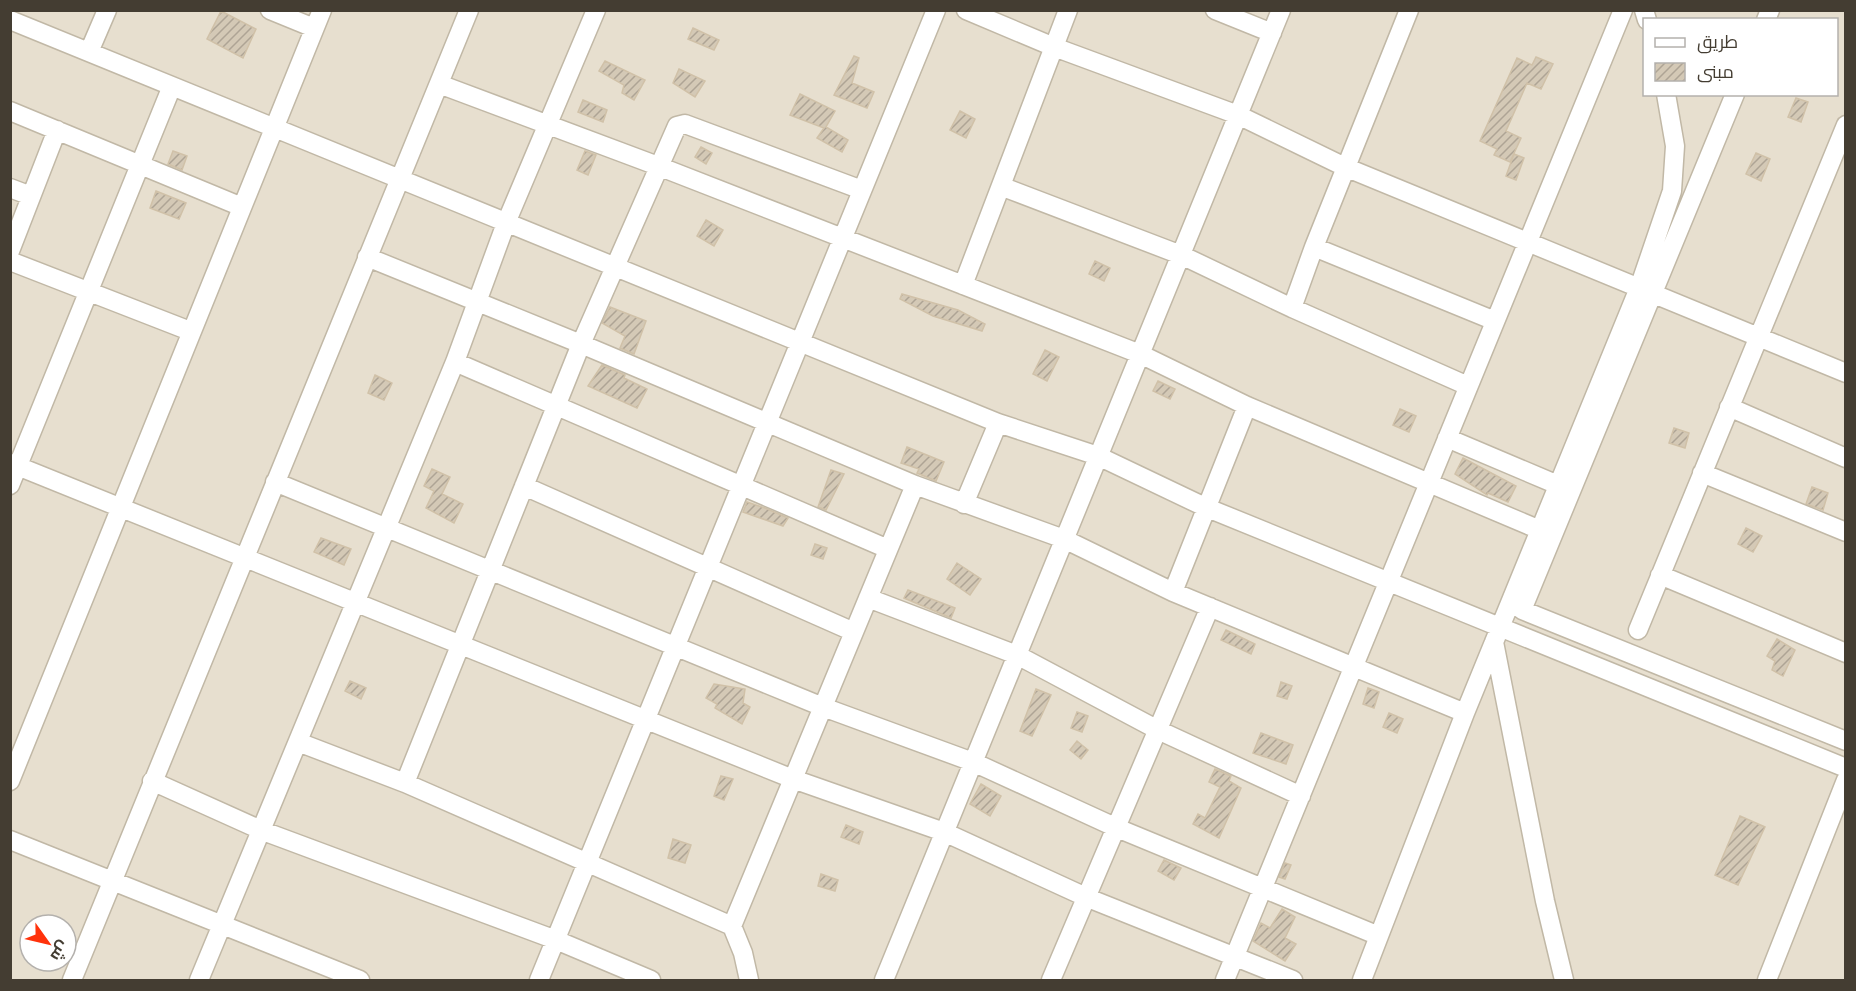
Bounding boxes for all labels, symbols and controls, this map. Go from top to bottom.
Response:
legend [1643,18,1838,96]
text: طريق [1697,31,1738,54]
text: مبنى [1697,61,1734,83]
north arrow [18,913,78,973]
text: ش [46,937,74,965]

